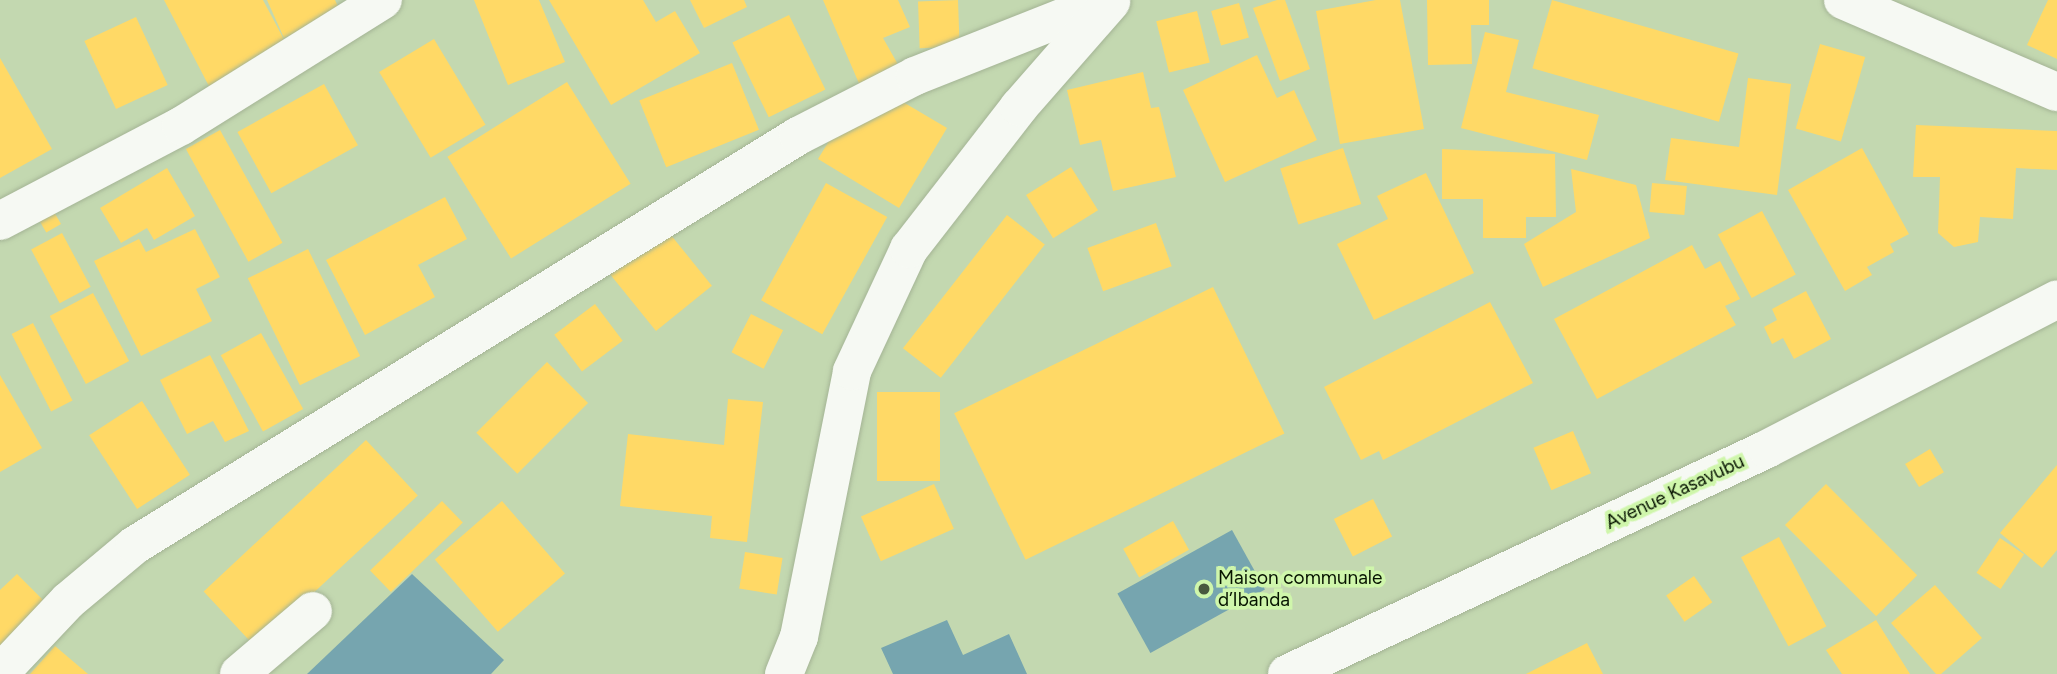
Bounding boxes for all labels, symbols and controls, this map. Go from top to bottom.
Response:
street label: Avenue Kasavubu [1602,450,1748,534]
place label: Maison communale d’Ibanda [1218,567,1382,611]
marker: Maison communale d’Ibanda [1196,581,1212,597]

